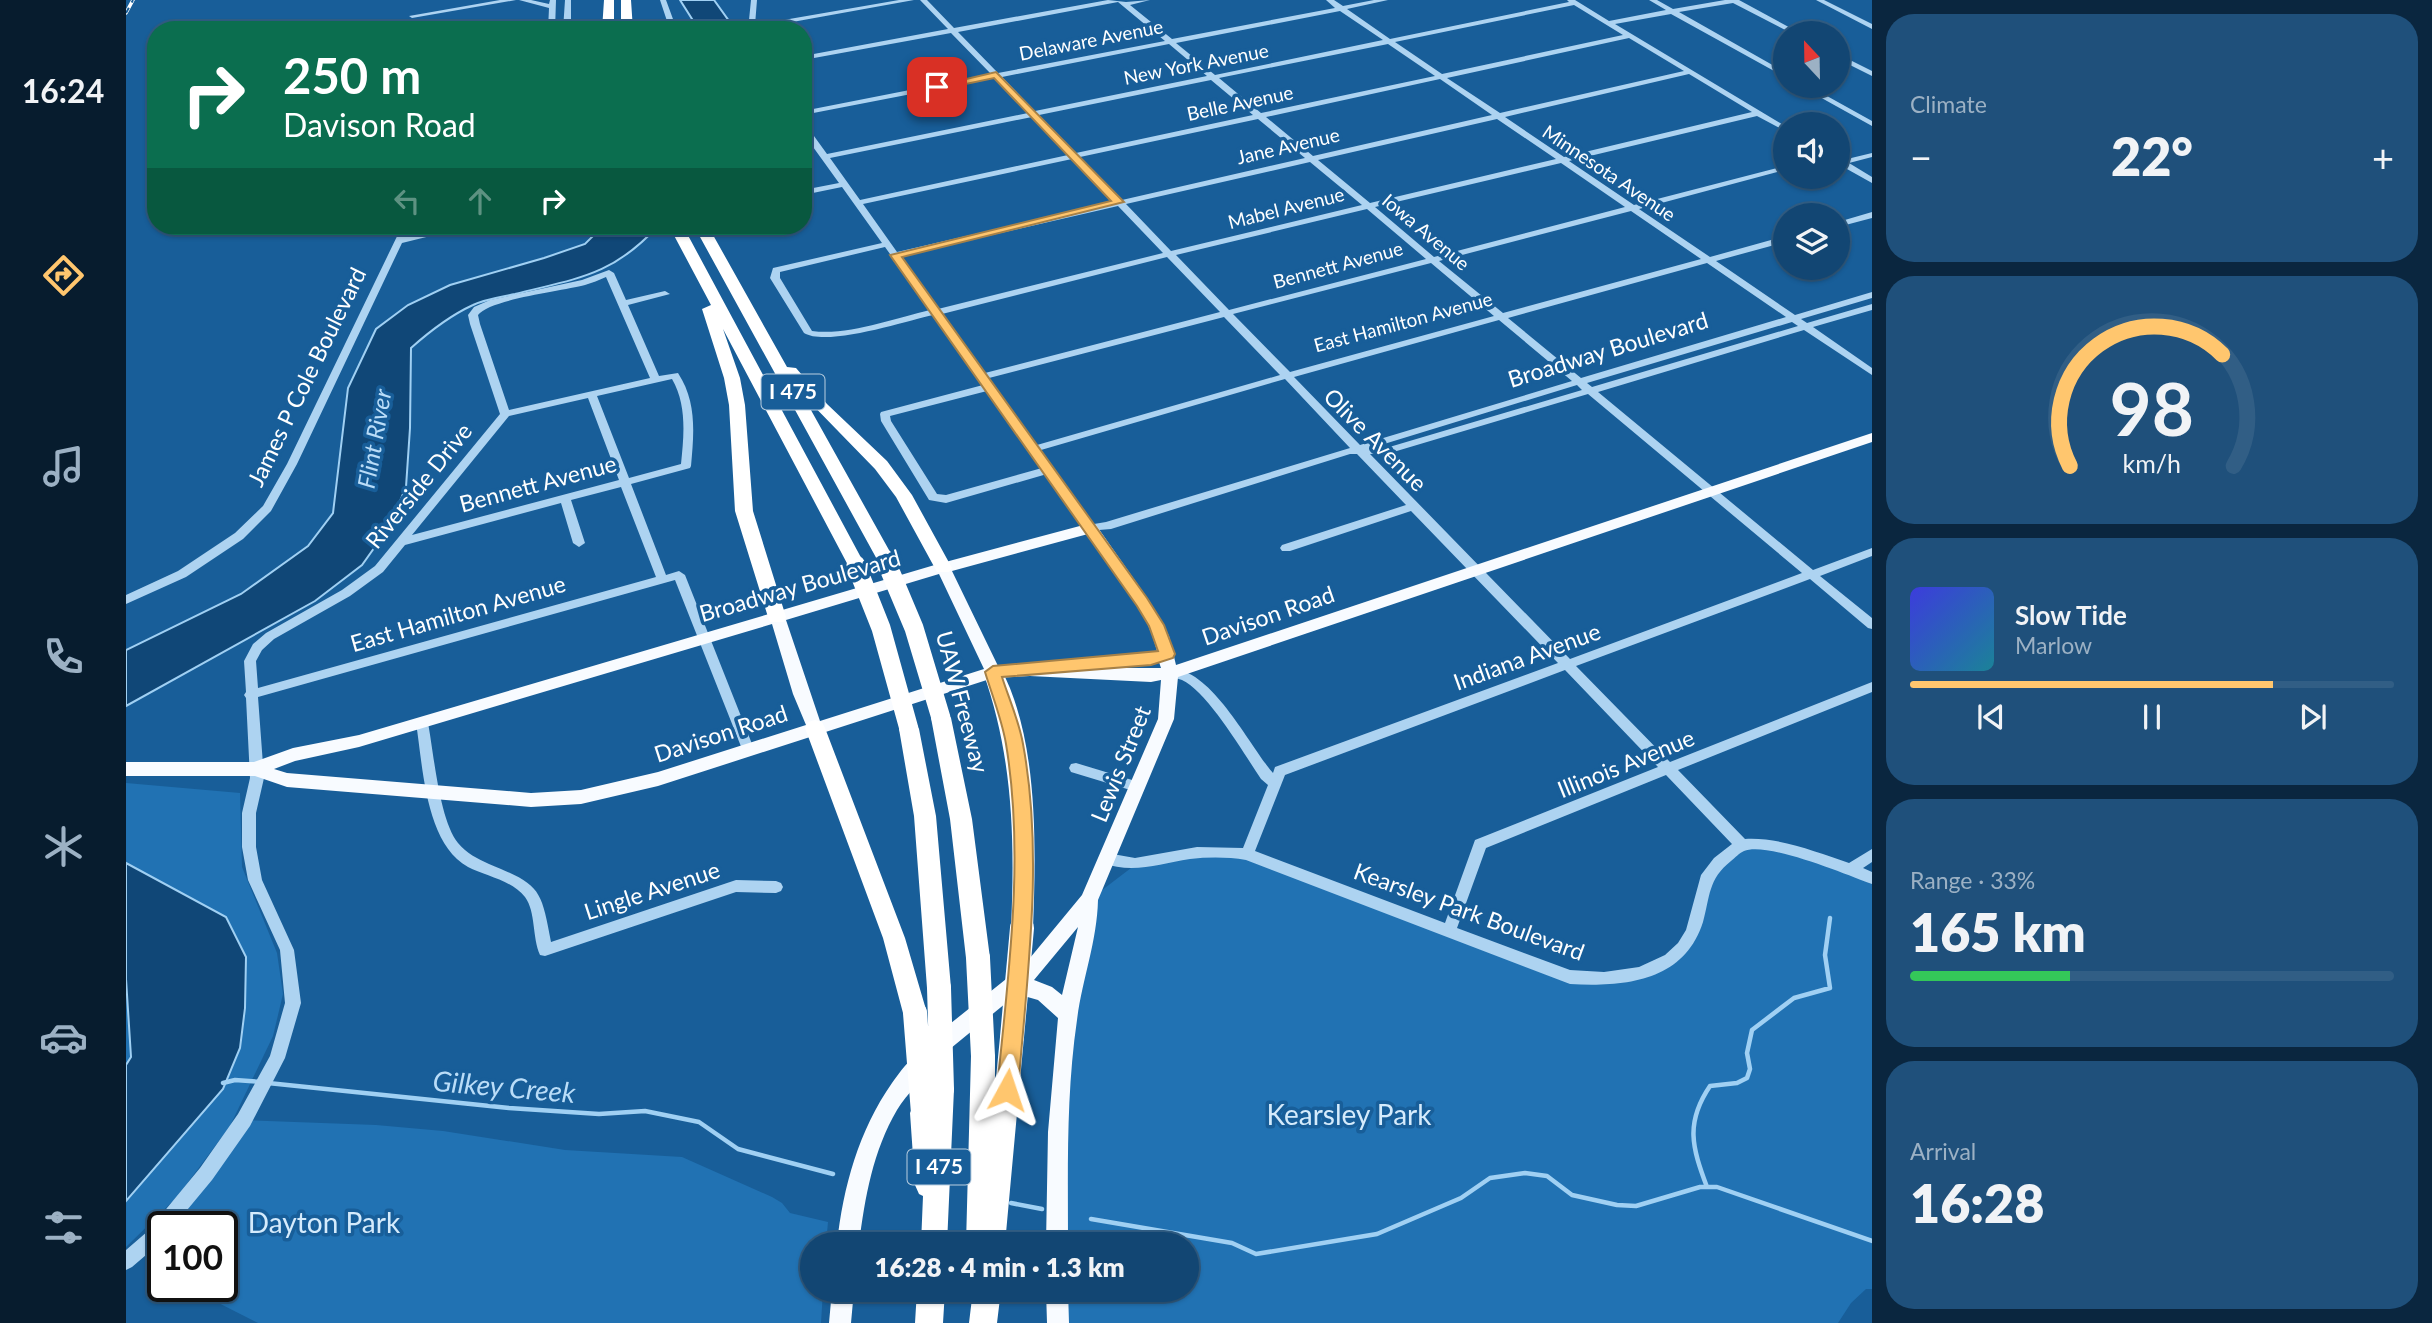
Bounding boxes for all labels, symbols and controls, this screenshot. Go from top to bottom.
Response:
street label: Delaware Avenue [1017,14,1165,65]
north arrow [1773,21,1850,98]
map controls [1773,21,1850,280]
street label: New York Avenue [1122,38,1270,89]
text: 250 m [283,46,421,104]
icon: right [168,49,259,140]
pin [907,57,967,117]
icon: arrive [918,68,956,106]
text: 16:24 [22,71,104,110]
street label: Belle Avenue [1185,80,1295,125]
text: Climate [1910,90,1987,118]
text: Davison Road [283,105,476,144]
button: sound [1773,112,1850,189]
street label: Minnesota Avenue [1538,120,1680,226]
street label: Jane Avenue [1234,123,1342,169]
text: 22° [2111,125,2193,187]
text: − [1910,134,1932,180]
text: + [2372,134,2394,180]
icon: left [388,182,426,220]
icon: ahead [461,182,499,220]
icon: right [534,182,572,220]
street label: Mabel Avenue [1225,182,1346,233]
street label: Iowa Avenue [1378,188,1475,275]
button: layers [1773,203,1850,280]
street label: Bennett Avenue [1270,236,1405,293]
icon: directions [39,251,88,300]
street label: James P Cole Boulevard [241,263,371,491]
street label: East Hamilton Avenue [1311,287,1495,356]
street label: Broadway Boulevard [1504,305,1711,393]
text: 98 [2110,364,2194,452]
road number: I 475 [762,374,824,410]
street label: Olive Avenue [1318,382,1433,497]
water label: Flint River [351,386,397,491]
street label: Riverside Drive [359,417,477,554]
icon: music [39,442,88,491]
text: km/h [2123,447,2181,477]
street label: Bennett Avenue [456,449,619,517]
street label: Broadway Boulevard [696,543,903,627]
street label: East Hamilton Avenue [347,569,569,657]
street label: Davison Road [1198,579,1338,651]
text: Slow Tide [2015,599,2127,631]
street label: Indiana Avenue [1449,616,1604,696]
street label: UAW Freeway [931,628,995,776]
text: Marlow [2015,631,2092,659]
icon: phone [39,632,88,681]
street label: Davison Road [650,698,791,768]
icon: previous [1972,698,2010,736]
icon: pause [2133,698,2171,736]
icon: next [2294,698,2332,736]
street label: Lewis Street [1084,701,1156,826]
street label: Illinois Avenue [1553,723,1698,803]
icon: climate [39,822,88,871]
street label: Lingle Avenue [580,855,723,925]
street label: Kearsley Park Boulevard [1350,856,1588,966]
text: Range · 33% [1910,866,2035,894]
text: 165 km [1910,901,2086,963]
icon: car [39,1013,88,1062]
position arrow [970,1053,1044,1127]
water label: Gilkey Creek [431,1063,578,1109]
park label: Kearsley Park [1266,1097,1432,1131]
text: Arrival [1910,1137,1976,1165]
road number: I 475 [908,1150,970,1184]
text: 16:28 [1910,1172,2044,1234]
icon: filters [39,1203,88,1252]
park label: Dayton Park [248,1205,401,1239]
speed limit sign: 100 [147,1211,238,1302]
text: 16:28 · 4 min · 1.3 km [874,1251,1125,1283]

